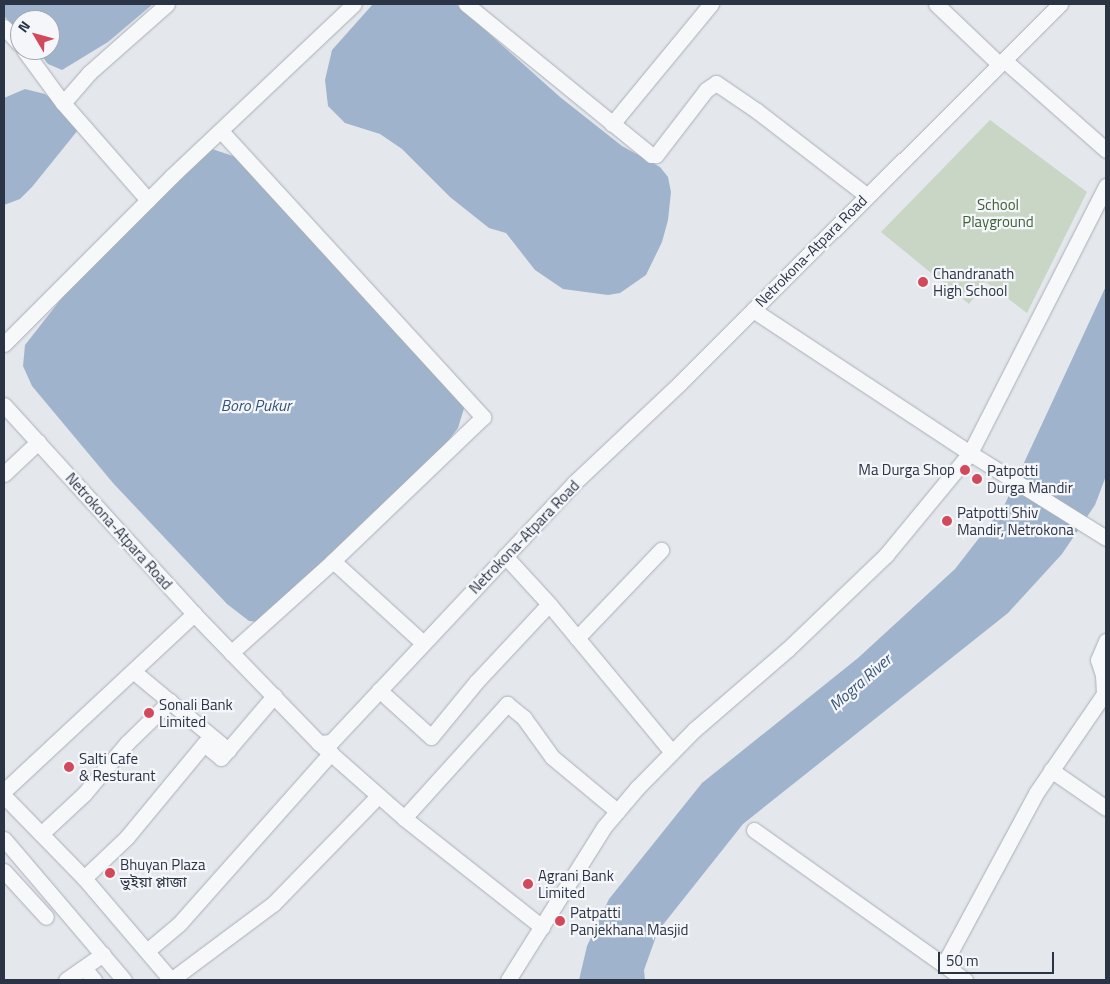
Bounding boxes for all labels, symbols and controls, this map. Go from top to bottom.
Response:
north arrow [10,10,60,60]
text: N [12,16,35,36]
street label: Netrokona-Atpara Road [751,191,871,311]
park label: School Playground [962,195,1034,230]
place label: Chandranath High School [933,264,1014,299]
marker: Chandranath High School [917,276,929,288]
water label: Boro Pukur [221,395,291,415]
place label: Ma Durga Shop [858,461,955,479]
place label: Patpotti Durga Mandir [987,461,1073,496]
marker: Ma Durga Shop [959,464,971,476]
street label: Netrokona-Atpara Road [62,469,176,593]
marker: Patpotti Durga Mandir [971,473,983,485]
street label: Netrokona-Atpara Road [465,477,583,597]
place label: Patpotti Shiv Mandir, Netrokona [957,503,1074,538]
marker: Patpotti Shiv Mandir, Netrokona [941,515,953,527]
water label: Mogra River [825,650,895,714]
place label: Sonali Bank Limited [159,695,233,730]
marker: Sonali Bank Limited [143,707,155,719]
place label: Salti Cafe & Resturant [79,749,155,784]
marker: Salti Cafe & Resturant [63,761,75,773]
place label: Bhuyan Plaza ভুইয়া প্লাজা [120,855,205,890]
place label: Agrani Bank Limited [538,866,614,901]
marker: Bhuyan Plaza ভুইয়া প্লাজা [104,867,116,879]
marker: Agrani Bank Limited [522,878,534,890]
place label: Patpatti Panjekhana Masjid [570,903,688,938]
marker: Patpatti Panjekhana Masjid [554,915,566,927]
scale bar [940,942,1056,974]
text: 50 m [946,949,979,972]

